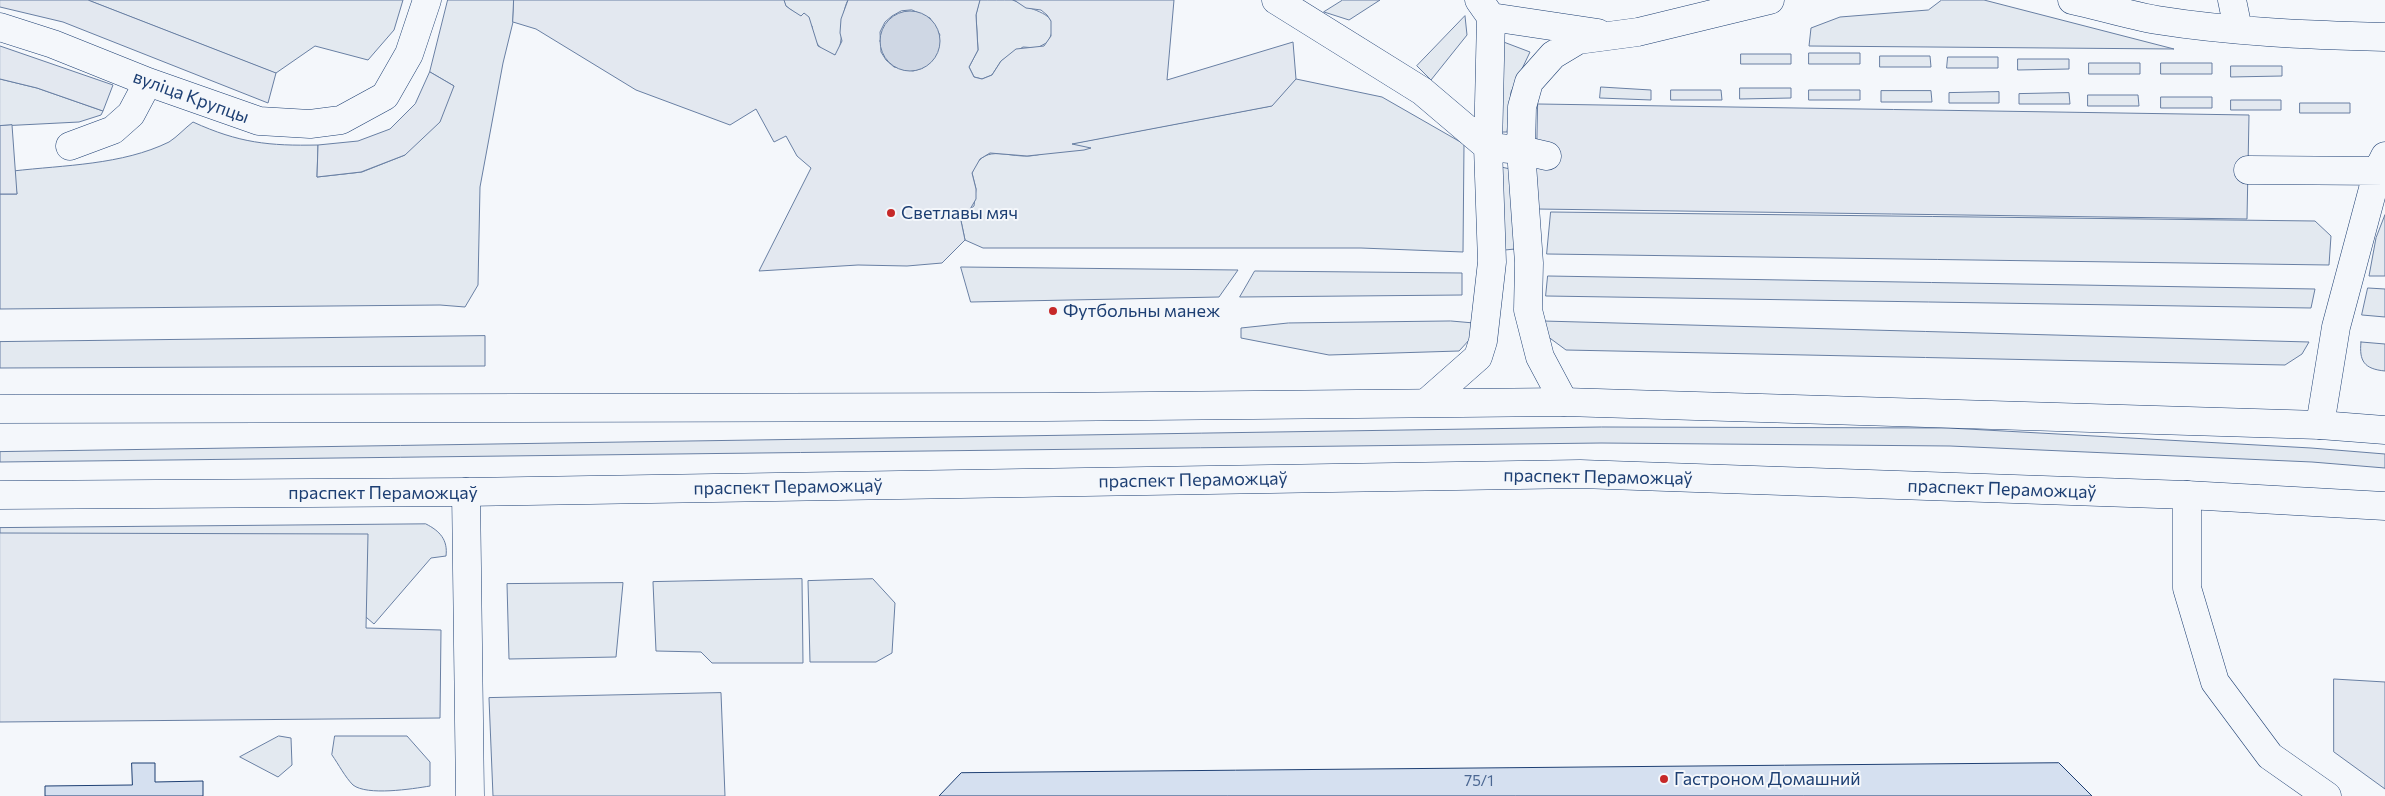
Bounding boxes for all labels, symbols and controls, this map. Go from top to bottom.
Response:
street label: вуліца Крупцы [130,66,252,128]
place label: Светлавы мяч [901,202,1018,224]
marker: Светлавы мяч [885,207,897,219]
place label: Футбольны манеж [1063,300,1220,322]
marker: Футбольны манеж [1047,305,1059,317]
street label: праспект Пераможцаў [1503,465,1693,489]
street label: праспект Пераможцаў [1098,468,1288,492]
street label: праспект Пераможцаў [693,475,883,499]
street label: праспект Пераможцаў [1907,475,2097,503]
street label: праспект Пераможцаў [288,482,478,504]
place label: Гастроном Домашний [1674,768,1861,790]
house number: 75/1 [1464,772,1494,790]
marker: Гастроном Домашний [1658,773,1670,785]

